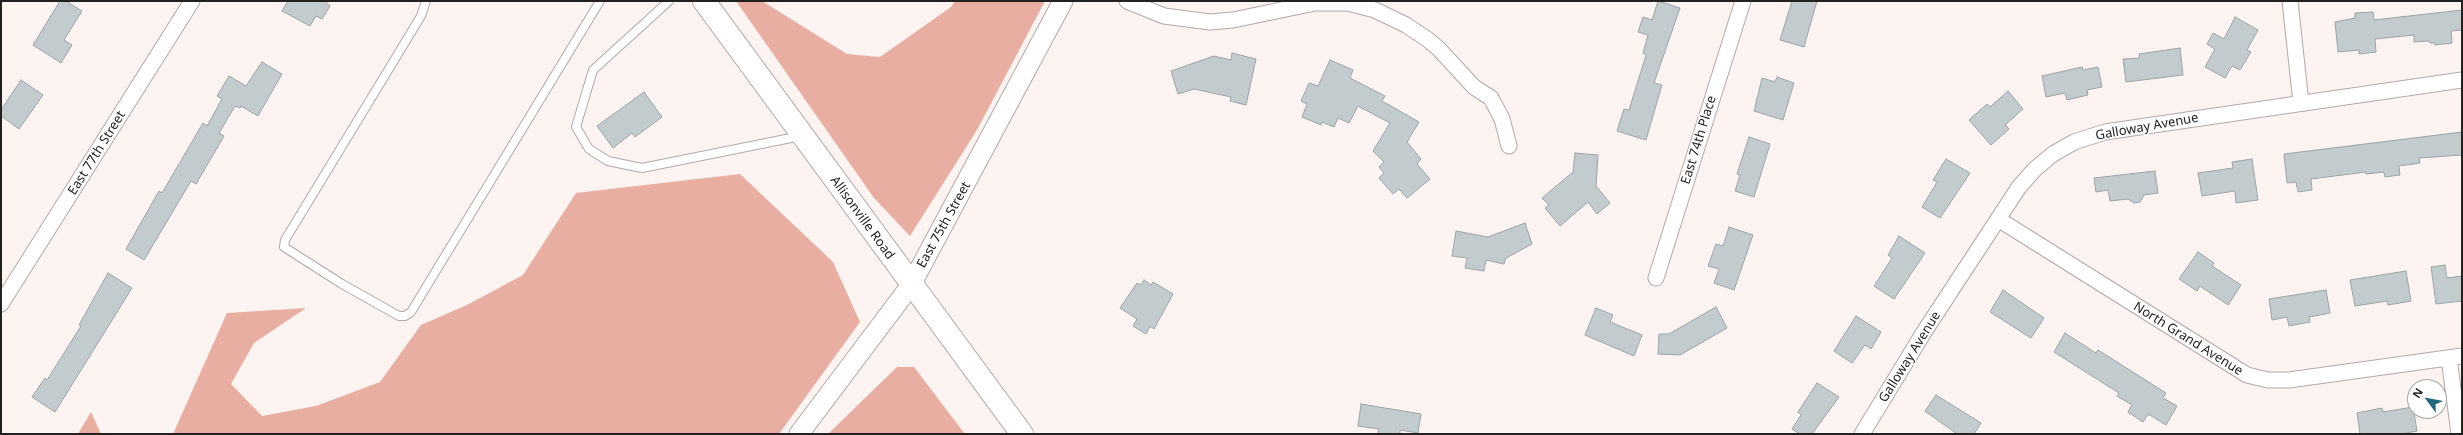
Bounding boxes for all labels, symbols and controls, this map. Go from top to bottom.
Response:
street label: East 74th Place [1678,94,1720,186]
street label: East 77th Street [65,108,129,198]
street label: Galloway Avenue [2094,110,2200,144]
street label: Allisonville Road [827,173,897,263]
street label: East 75th Street [914,179,974,271]
street label: North Grand Avenue [2130,299,2246,379]
street label: Galloway Avenue [1876,309,1944,405]
north arrow [2407,379,2447,419]
text: N [2409,385,2426,401]

